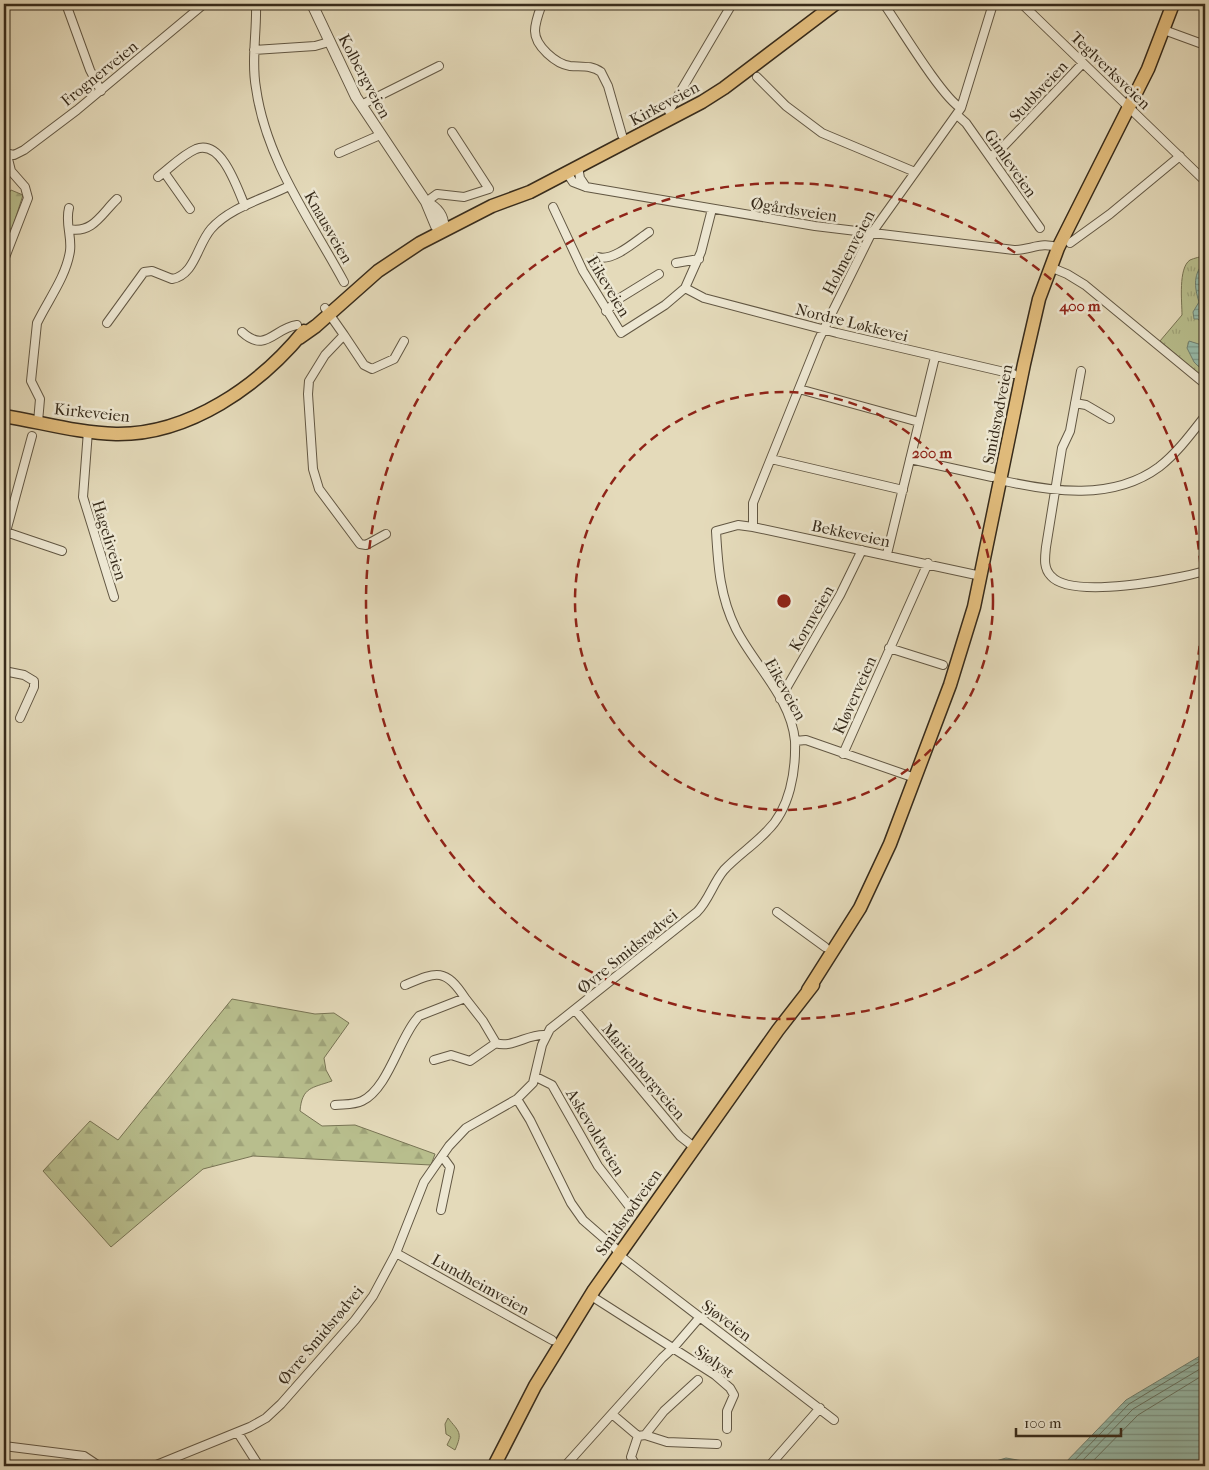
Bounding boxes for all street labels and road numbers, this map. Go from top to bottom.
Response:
street label: Teglverksveien [1067,27,1155,114]
street label: Kolbergveien [334,31,395,122]
street label: Frognerveien [57,36,142,110]
street label: Stubbveien [1005,56,1072,126]
street label: Kirkeveien [626,77,703,130]
street label: Gimleveien [980,126,1041,202]
street label: Knausveien [300,188,357,268]
street label: Øgårdsveien [749,193,839,226]
street label: Holmenveien [818,206,879,298]
street label: Eikeveien [583,252,635,321]
street label: Nordre Løkkevei [794,299,910,346]
street label: Smidsrødveien [978,362,1017,466]
street label: Kirkeveien [53,399,132,426]
street label: Hageliveien [88,498,131,583]
street label: Bekkeveien [810,516,893,551]
street label: Kornveien [785,581,838,654]
street label: Kløverveien [829,653,880,737]
street label: Eikeveien [761,655,811,724]
street label: Øvre Smidsrødvei [573,905,681,998]
street label: Marienborgveien [598,1019,690,1124]
street label: Askevoldveien [562,1084,629,1180]
street label: Smidsrødveien [591,1165,666,1259]
street label: Lundheimveien [429,1250,533,1319]
street label: Øvre Smidsrødvei [273,1282,367,1389]
street label: Sjøveien [698,1295,756,1346]
street label: Sjølyst [691,1341,739,1382]

